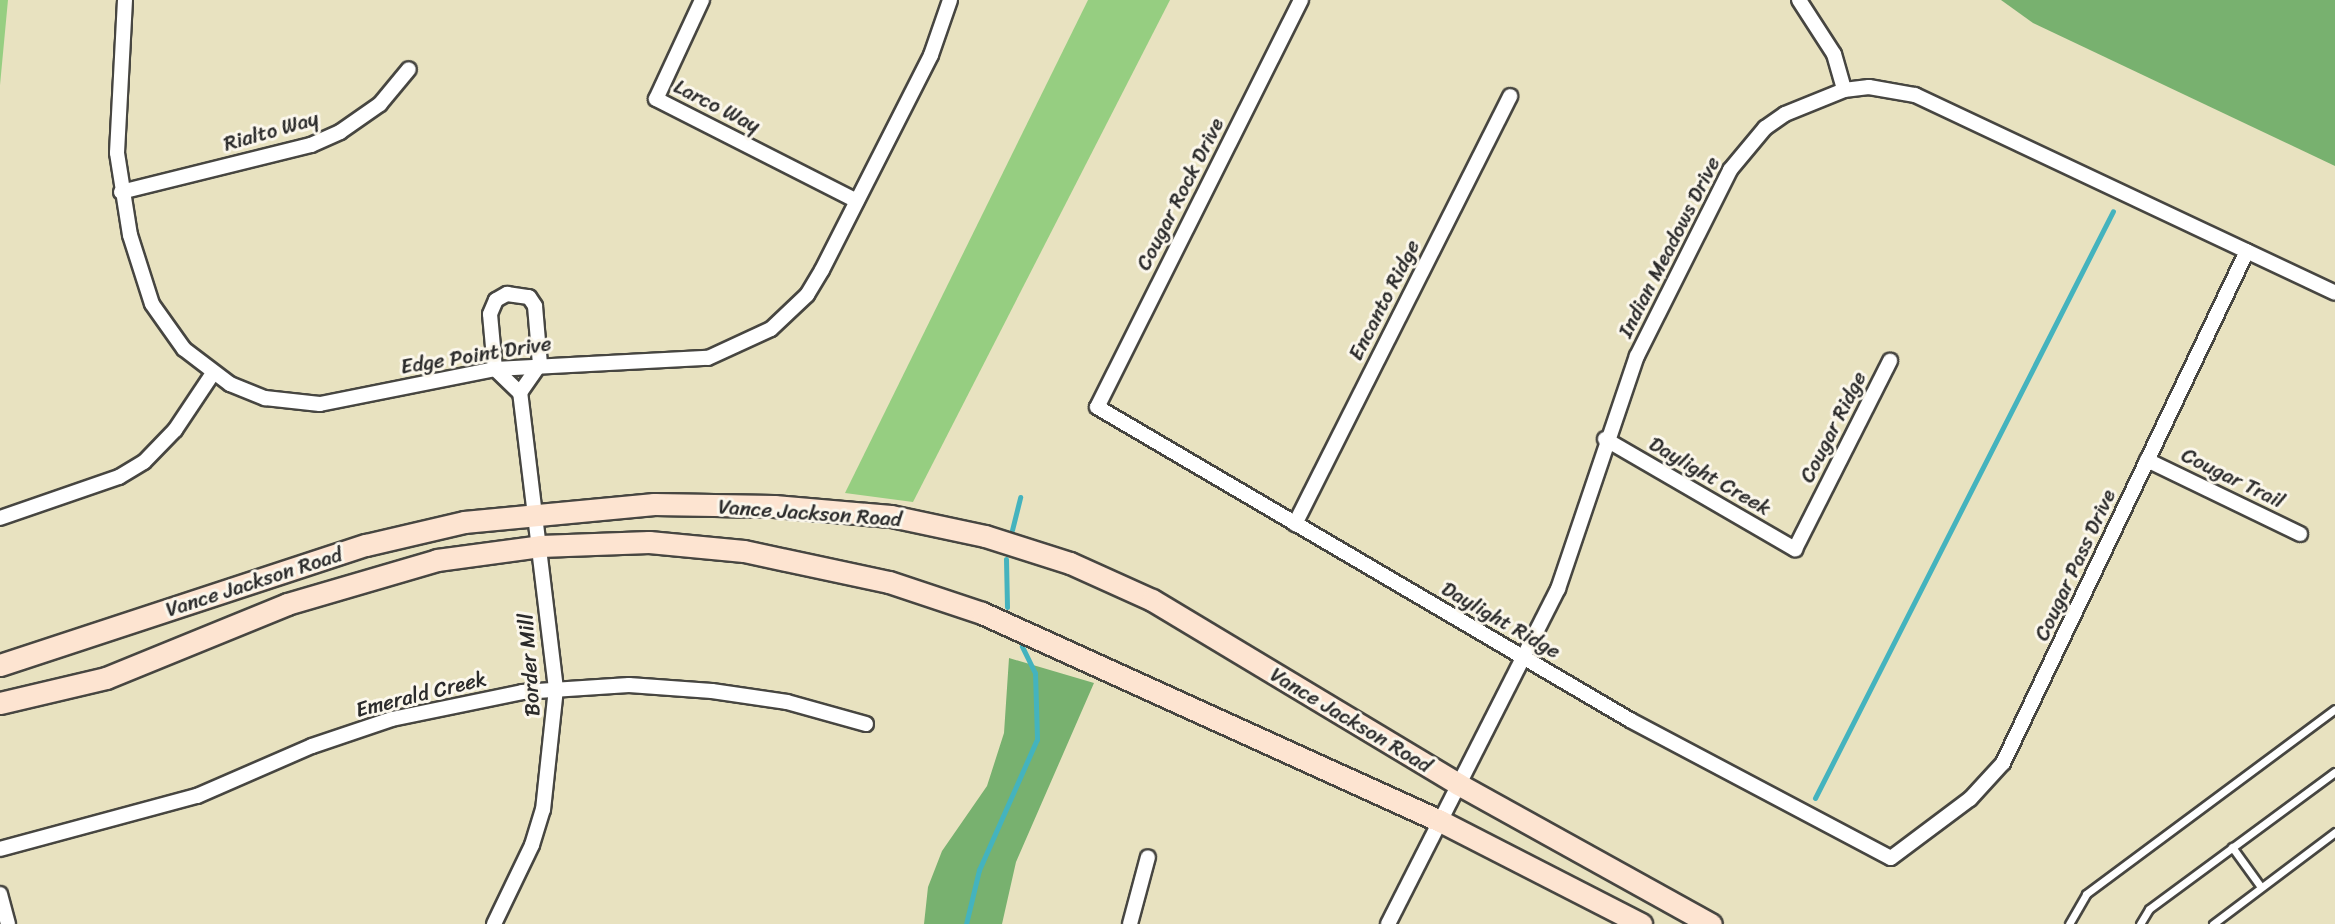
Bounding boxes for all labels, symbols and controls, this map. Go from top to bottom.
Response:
street label: Larco Way [670,74,764,138]
street label: Rialto Way [221,105,321,157]
street label: Cougar Rock Drive [1131,113,1229,275]
street label: Indian Meadows Drive [1612,152,1726,342]
street label: Encanto Ridge [1343,236,1425,364]
street label: Edge Point Drive [399,331,553,379]
street label: Cougar Ridge [1794,367,1872,487]
street label: Daylight Creek [1645,431,1775,521]
street label: Cougar Trail [2178,442,2288,514]
street label: Cougar Pass Drive [2029,485,2121,645]
street label: Vance Jackson Road [718,494,902,532]
street label: Vance Jackson Road [163,542,345,622]
street label: Daylight Ridge [1437,576,1565,664]
street label: Border Mill [513,613,545,717]
street label: Vance Jackson Road [1266,662,1436,778]
street label: Emerald Creek [353,665,489,723]

